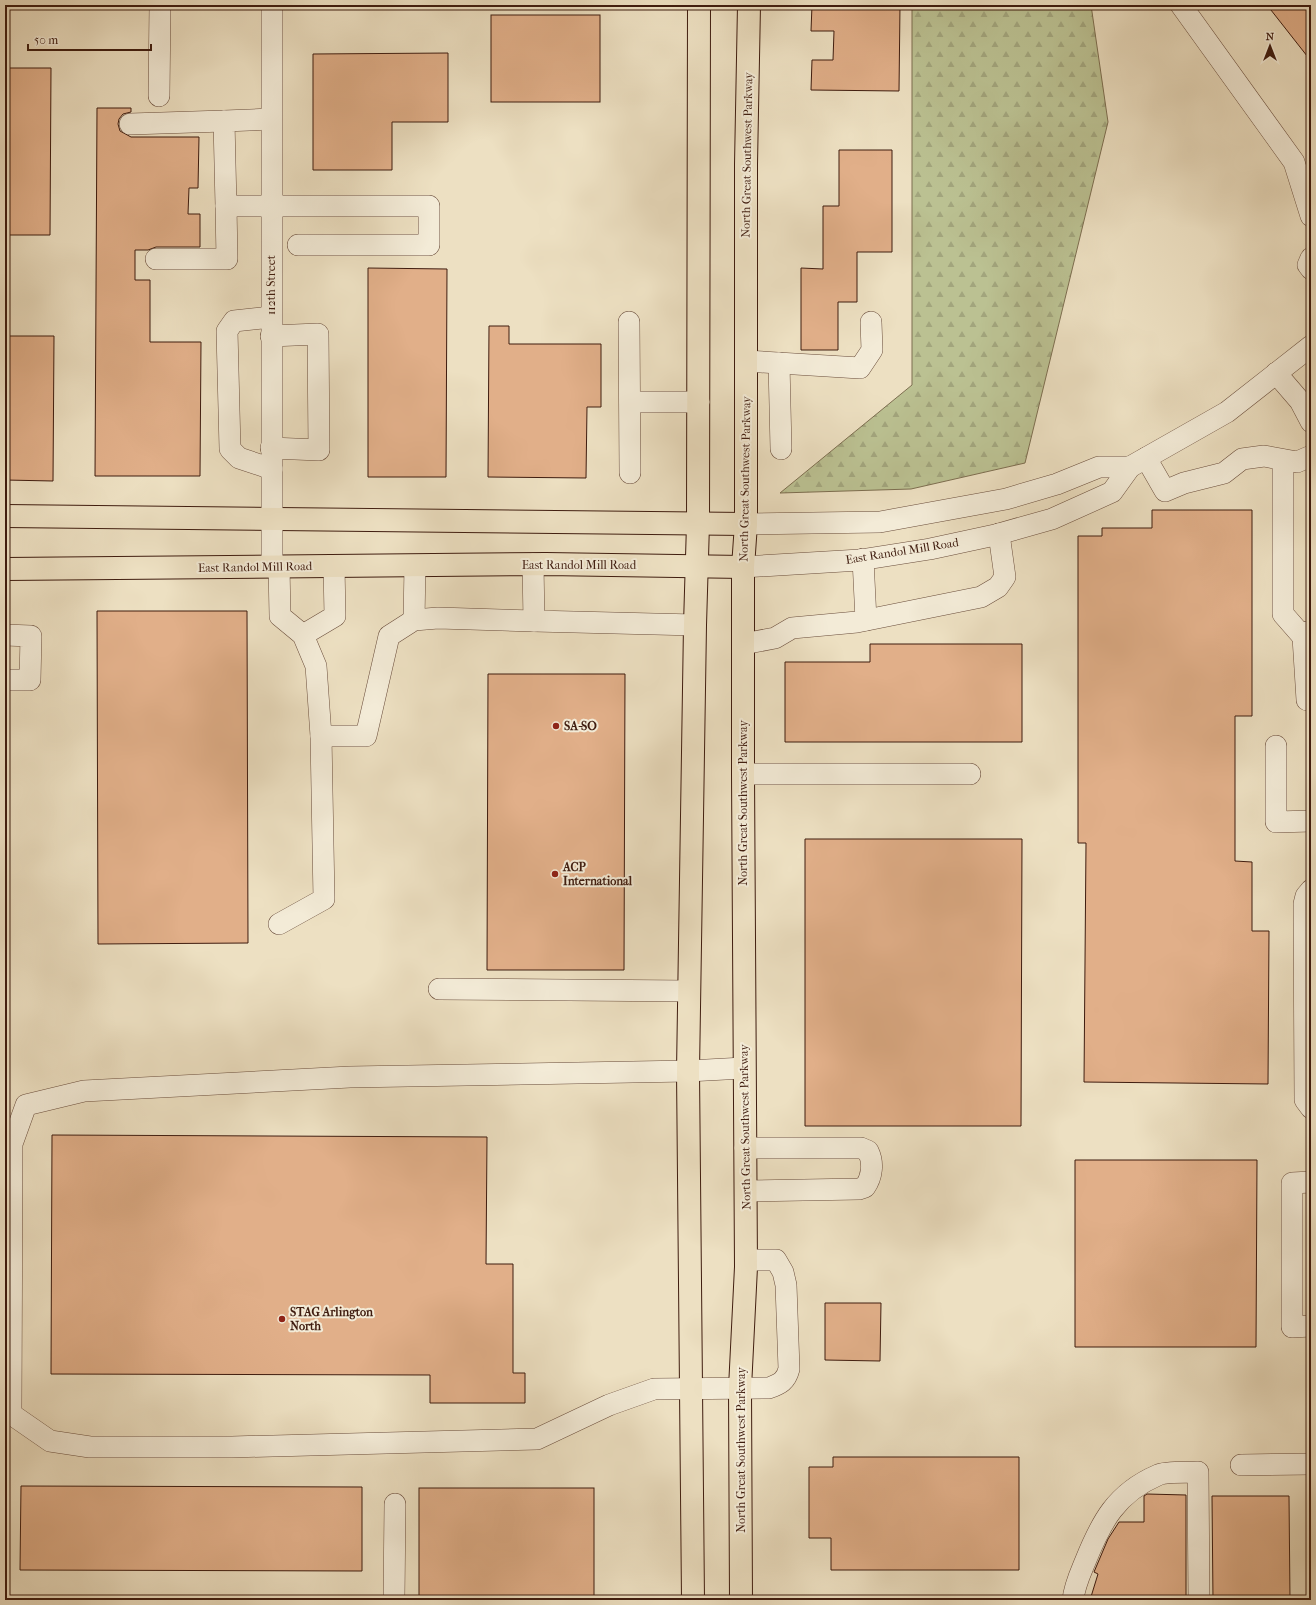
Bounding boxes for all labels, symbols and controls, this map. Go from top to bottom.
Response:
scale bar [28,26,151,52]
north arrow [1250,26,1290,66]
text: N [1266,30,1275,43]
text: 50 m [34,33,58,47]
street label: North Great Southwest Parkway [739,72,755,238]
street label: 112th Street [264,254,278,315]
street label: North Great Southwest Parkway [737,396,753,562]
street label: East Randol Mill Road [844,535,960,567]
street label: East Randol Mill Road [522,558,637,572]
street label: East Randol Mill Road [198,559,313,575]
place label: SA-SO [564,719,597,733]
street label: North Great Southwest Parkway [736,720,750,886]
marker: SA-SO [551,721,561,731]
place label: ACP International [562,860,633,888]
marker: ACP International [550,869,560,879]
street label: North Great Southwest Parkway [737,1044,753,1210]
place label: STAG Arlington North [290,1305,374,1333]
marker: STAG Arlington North [277,1314,287,1324]
street label: North Great Southwest Parkway [734,1367,748,1533]

